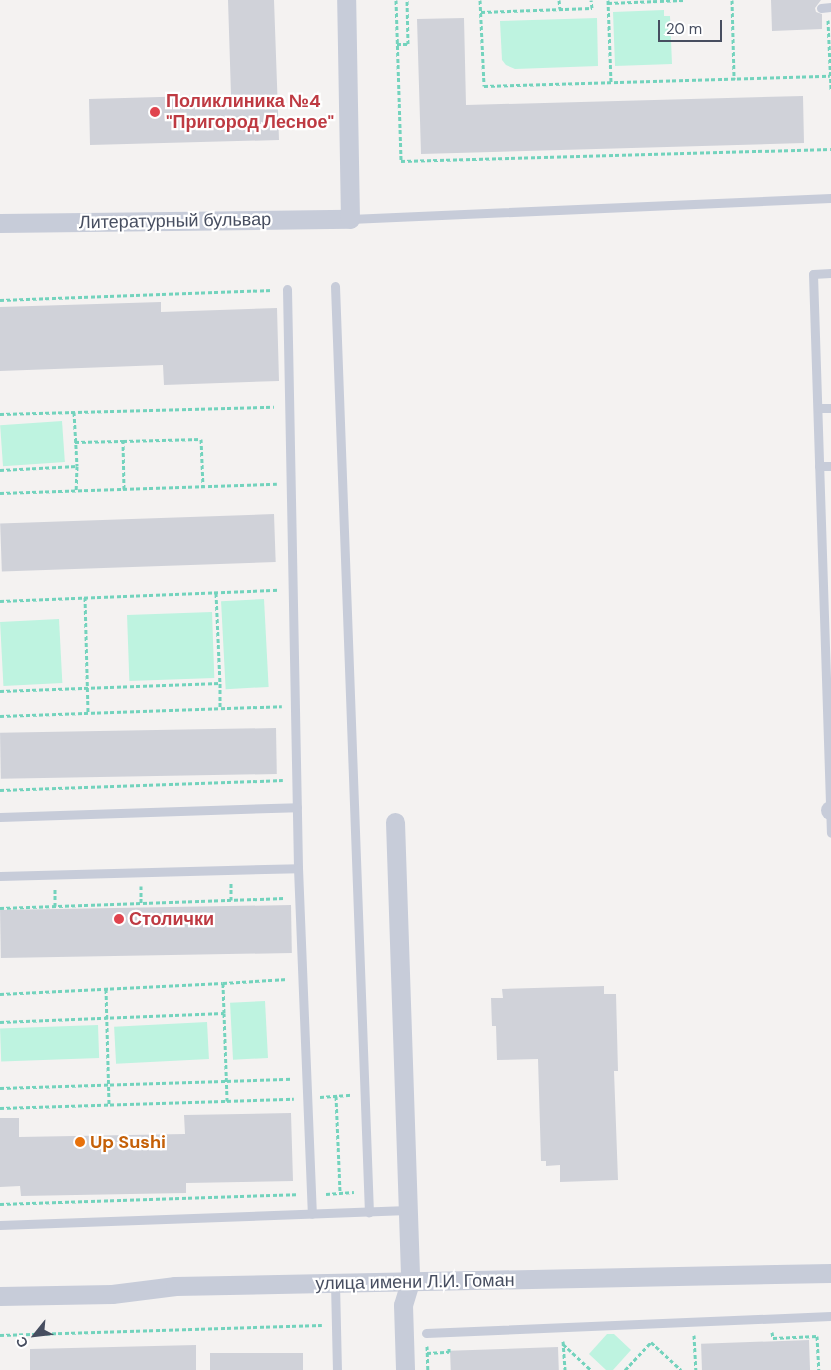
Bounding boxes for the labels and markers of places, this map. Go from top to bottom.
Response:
place label: Поликлиника №4 "Пригород Лесное" [166,91,334,134]
marker: Поликлиника №4 "Пригород Лесное" [148,105,162,119]
place label: Столички [129,908,214,930]
marker: Столички [113,913,125,925]
place label: Up Sushi [90,1131,166,1153]
marker: Up Sushi [74,1136,86,1148]

